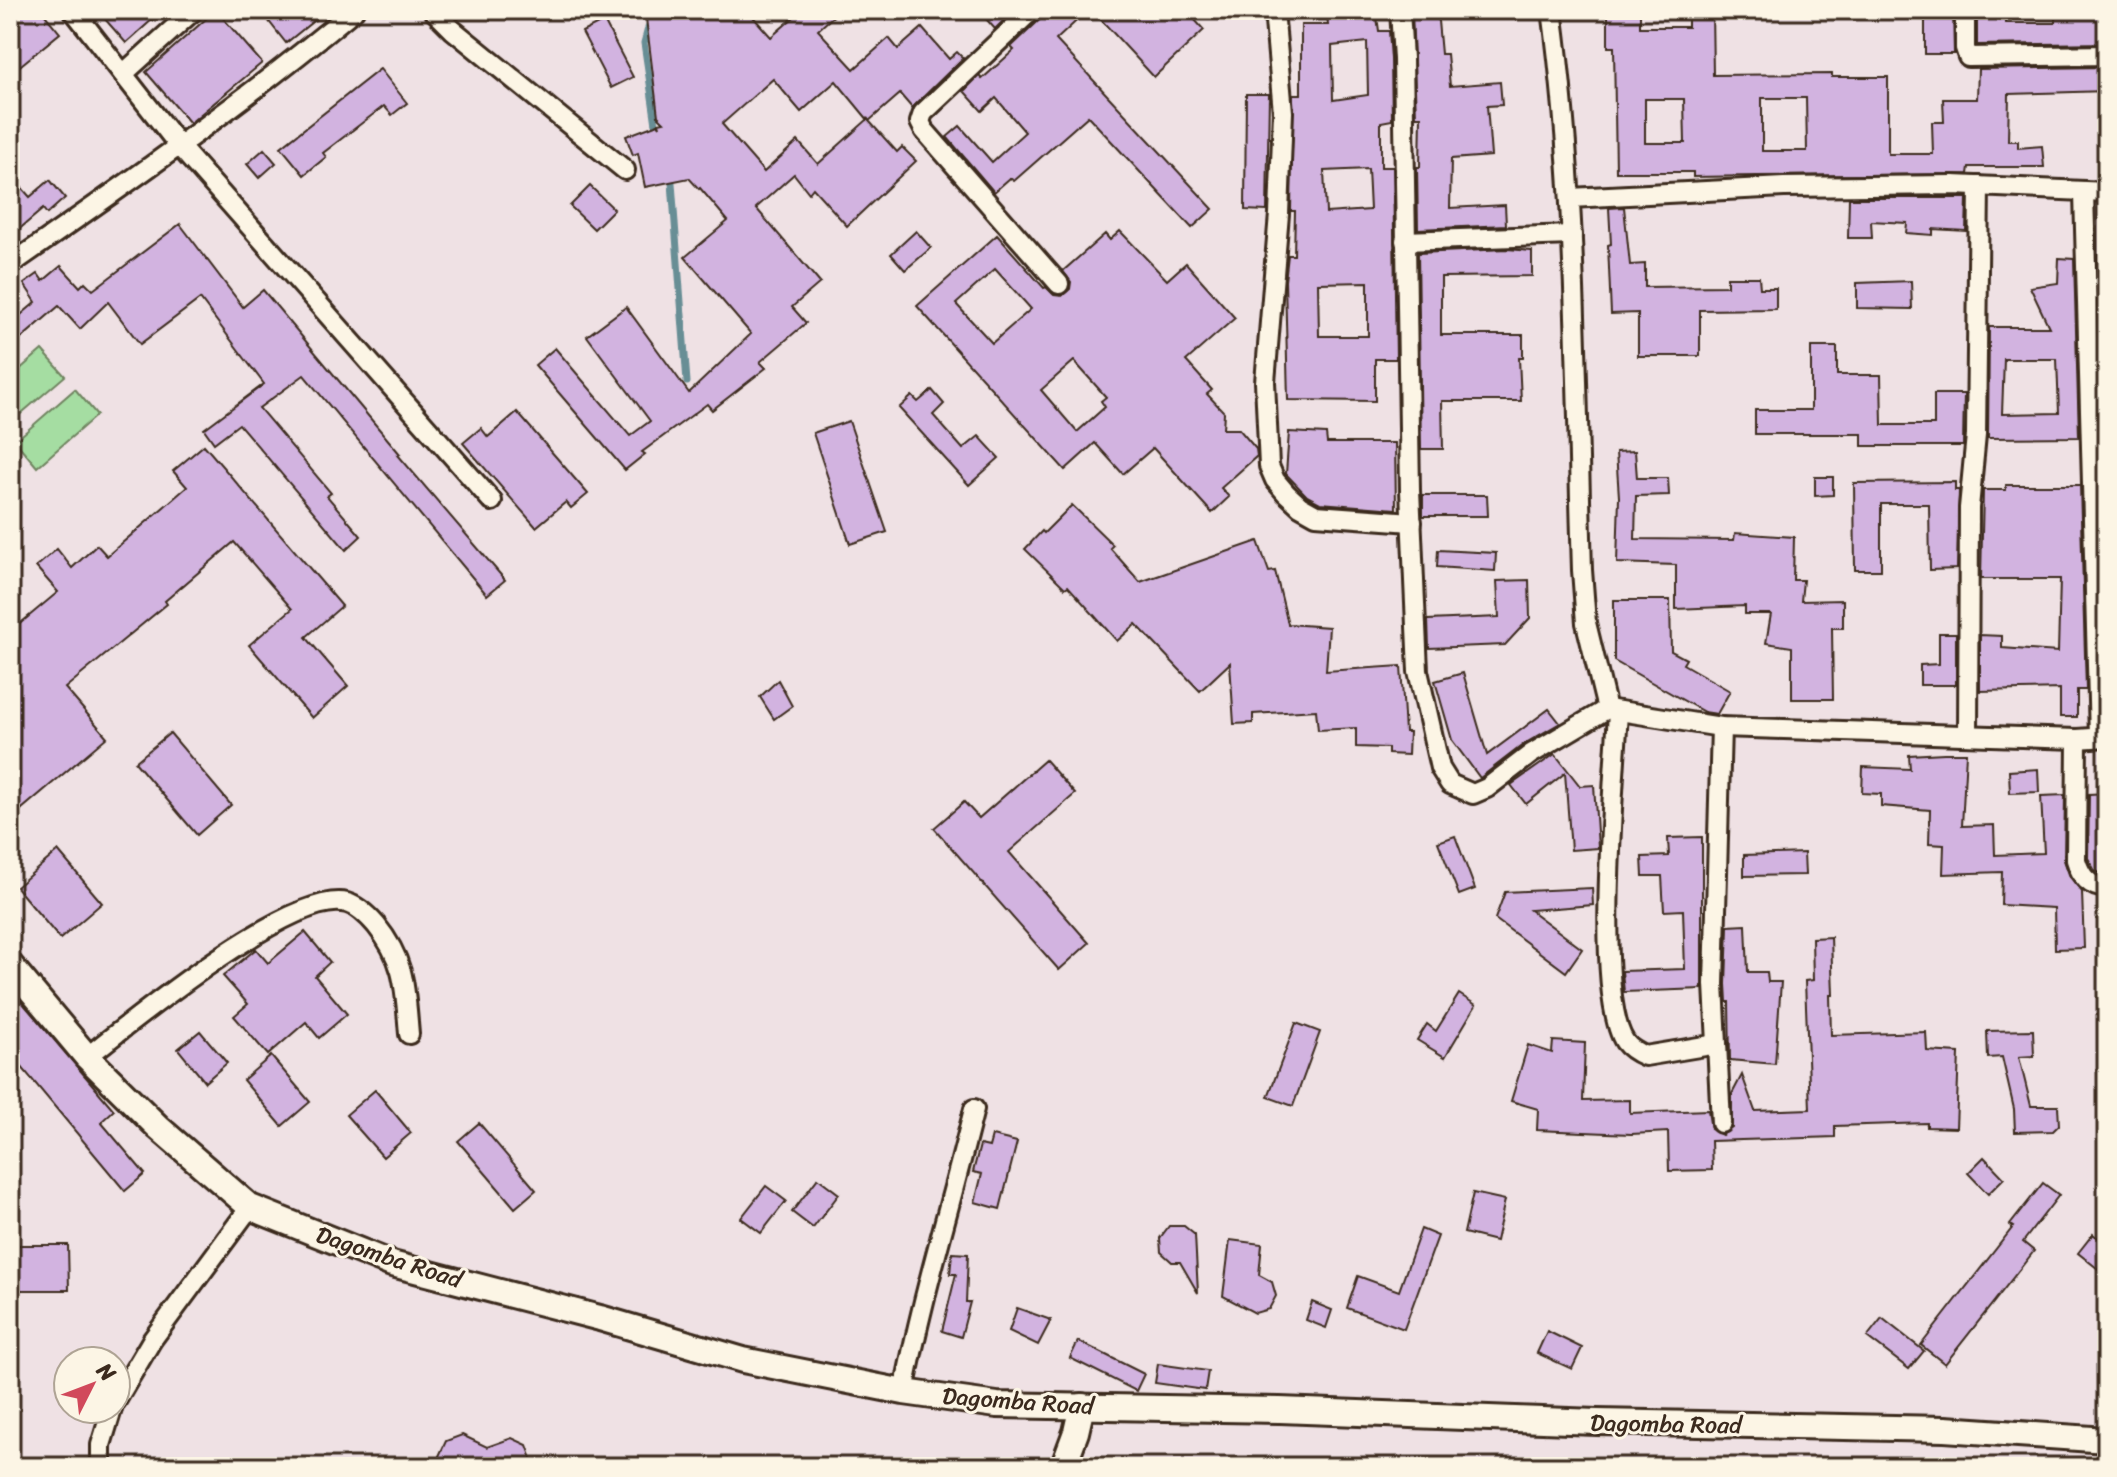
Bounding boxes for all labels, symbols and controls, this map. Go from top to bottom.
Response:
street label: Dagomba Road [310,1214,470,1301]
north arrow [52,1345,132,1425]
text: N [86,1352,127,1391]
street label: Dagomba Road [941,1375,1097,1427]
street label: Dagomba Road [1590,1402,1745,1446]

